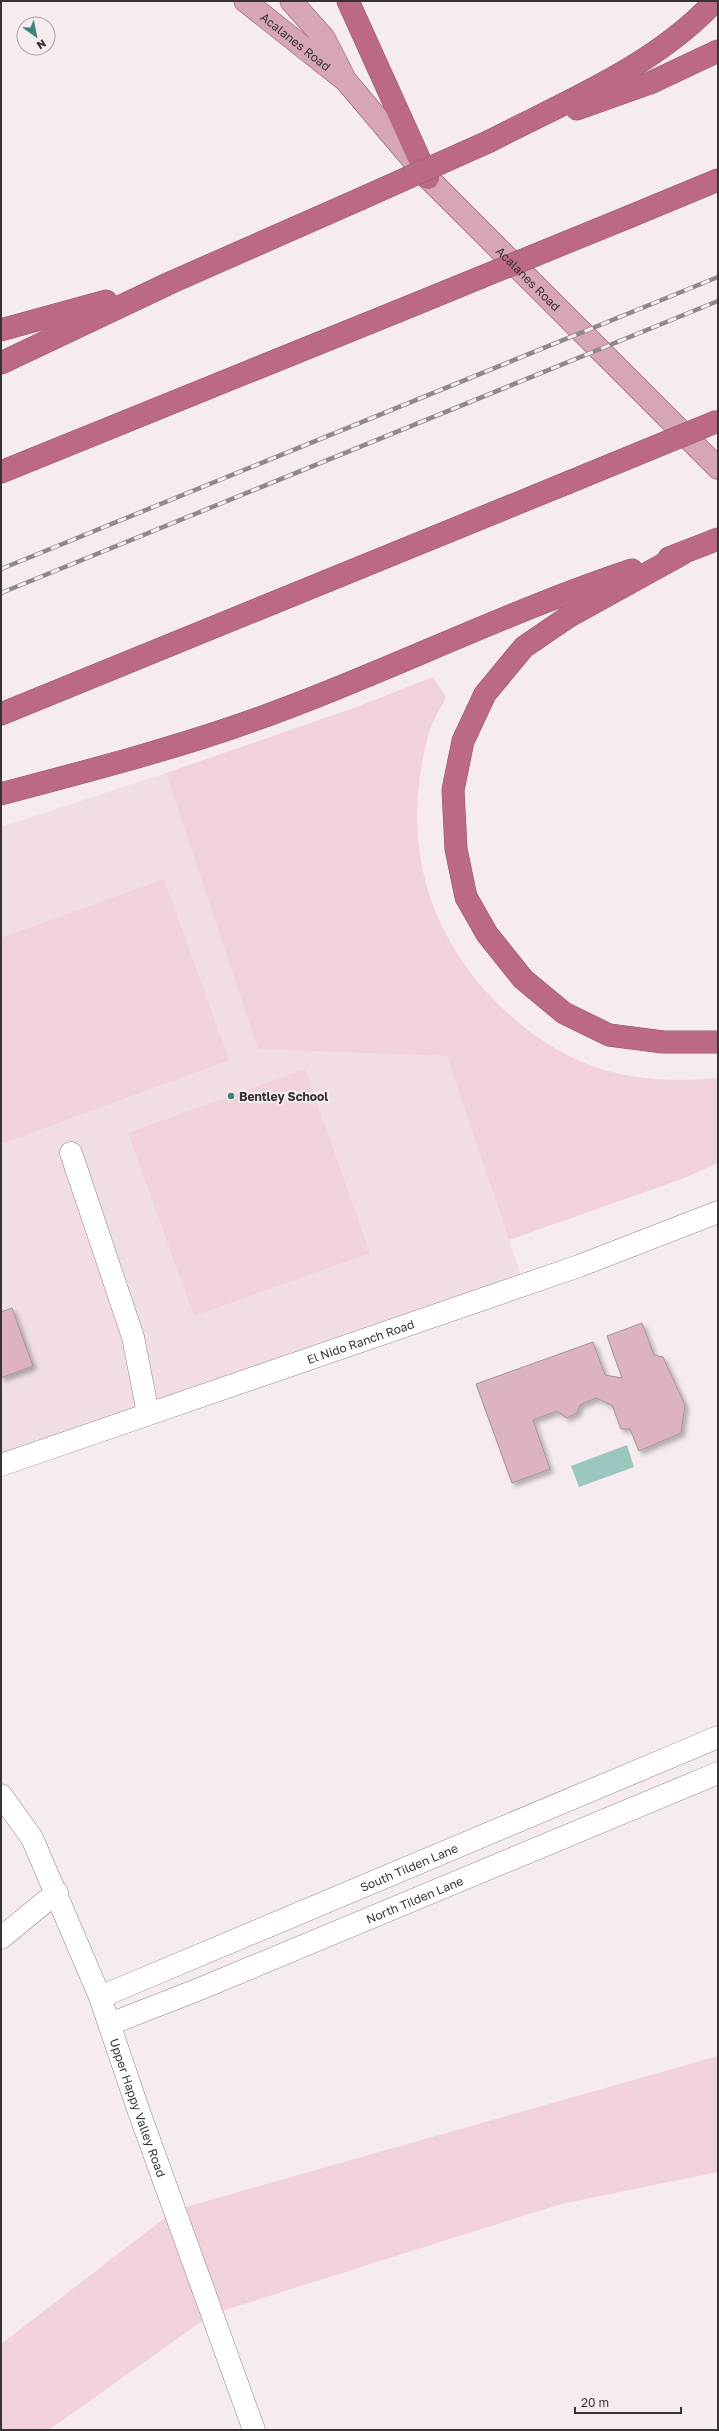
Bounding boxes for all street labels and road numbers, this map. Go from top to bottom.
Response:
street label: Acalanes Road [258,9,334,74]
street label: Acalanes Road [493,243,564,314]
street label: El Nido Ranch Road [305,1316,416,1367]
street label: South Tilden Lane [358,1840,460,1894]
street label: North Tilden Lane [364,1873,465,1926]
street label: Upper Happy Valley Road [107,2036,169,2179]

